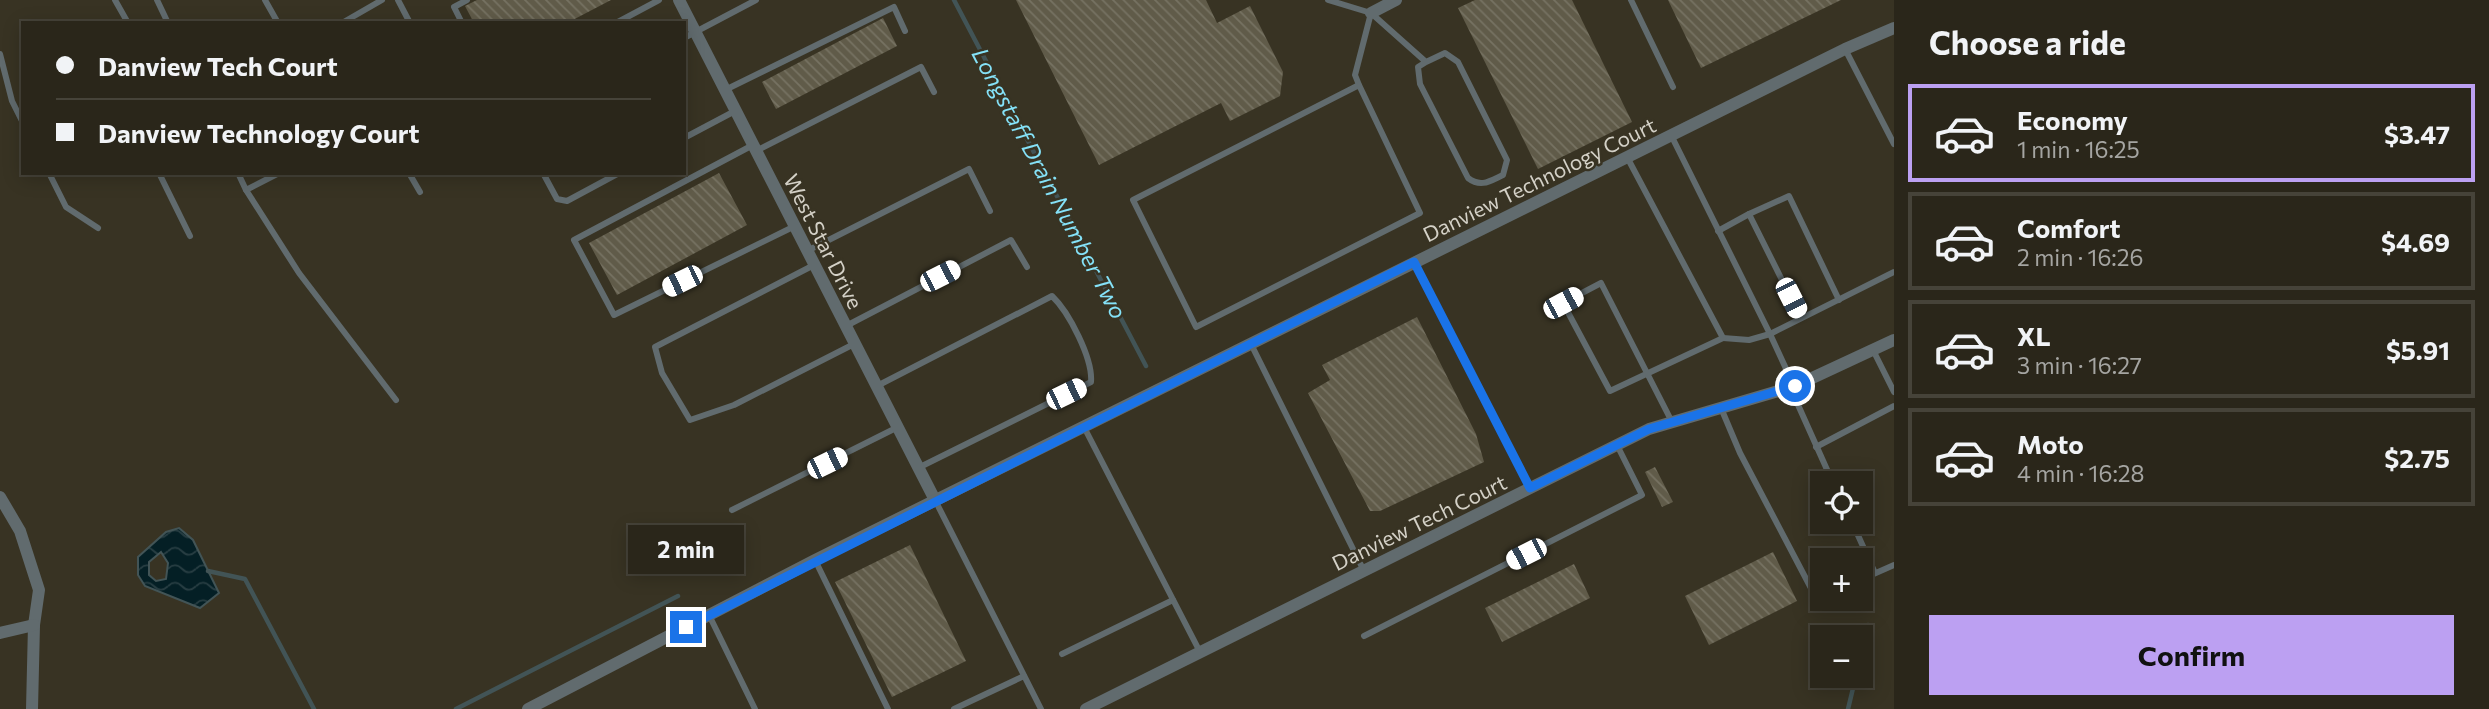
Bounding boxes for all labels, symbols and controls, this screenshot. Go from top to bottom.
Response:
text: Choose a ride [1929,22,2126,62]
water label: Longstaff Drain Number Two [967,43,1133,323]
text: Danview Tech Court [98,50,338,81]
icon: car [1933,102,1996,165]
text: Economy [2017,104,2128,135]
street label: Danview Technology Court [1419,112,1659,246]
text: Danview Technology Court [98,117,419,148]
text: $3.47 [2384,118,2450,149]
text: 1 min · 16:25 [2017,135,2140,163]
street label: West Star Drive [779,169,869,313]
icon: car [1933,210,1996,273]
text: Comfort [2017,212,2120,243]
text: $4.69 [2381,226,2450,257]
text: 2 min · 16:26 [2017,243,2143,271]
car [917,257,964,295]
car [659,262,706,300]
car [1773,275,1810,321]
car [1540,284,1587,322]
icon: car [1933,318,1996,381]
text: XL [2017,320,2051,351]
text: $5.91 [2386,334,2450,365]
text: 3 min · 16:27 [2017,351,2142,379]
route start [1779,370,1811,402]
car [1043,375,1090,413]
icon: car [1933,426,1996,489]
text: Moto [2017,428,2084,459]
text: $2.75 [2384,442,2450,473]
car [804,444,851,482]
text: 4 min · 16:28 [2017,459,2144,487]
street label: Danview Tech Court [1328,469,1510,575]
map controls [1810,471,1873,688]
button: locate [1810,471,1873,534]
callout: 2 min [628,526,744,574]
text: 2 min [657,535,715,563]
car [1503,535,1550,573]
button: + [1810,548,1873,611]
route end [670,611,702,643]
button: Confirm [1929,615,2454,695]
button: − [1810,625,1873,688]

